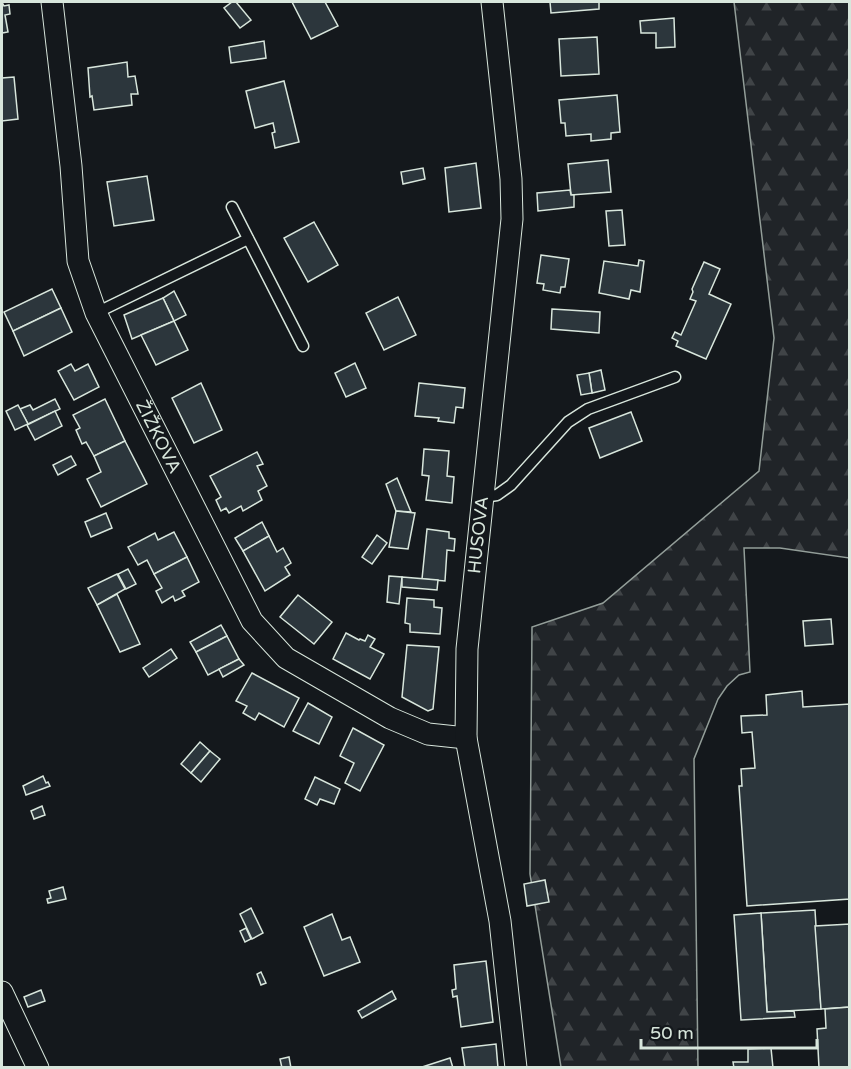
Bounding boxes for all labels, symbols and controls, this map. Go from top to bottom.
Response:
street label: ŽIŽKOVA [131,396,186,477]
street label: HUSOVA [463,495,493,575]
scale bar [641,1012,816,1050]
text: 50 m [650,1022,694,1044]

